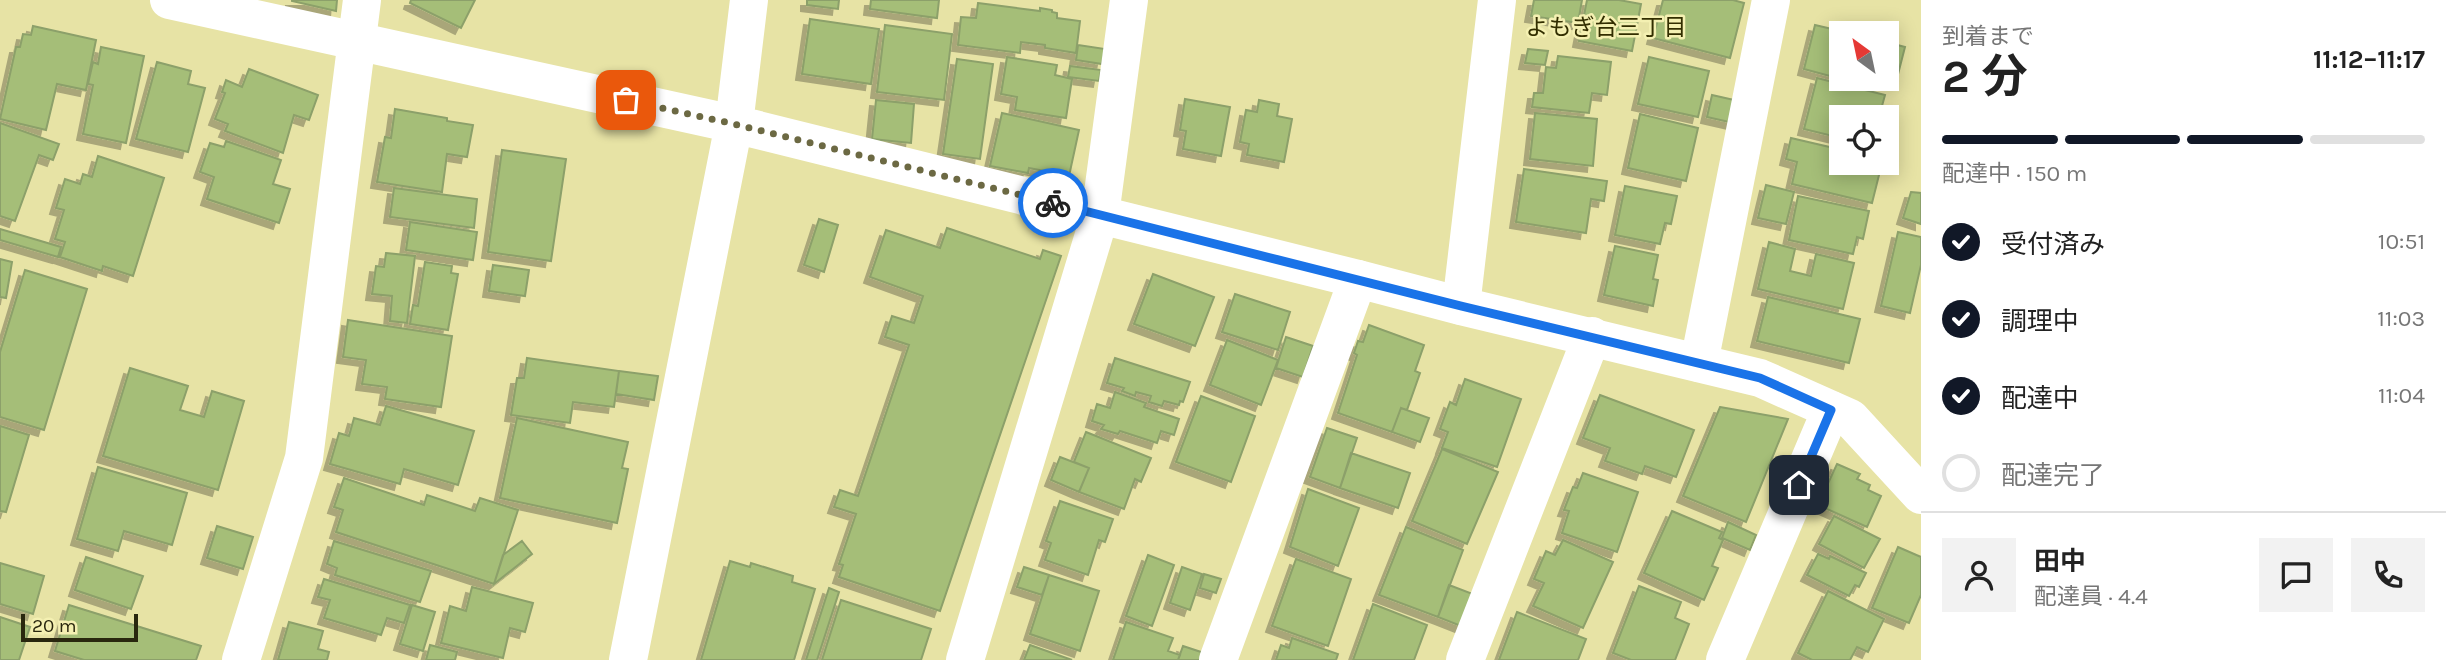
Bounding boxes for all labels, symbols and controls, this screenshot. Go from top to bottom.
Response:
district label: よもぎ台三丁目 [1526,14,1687,41]
north arrow [1829,21,1899,91]
map controls [1829,21,1899,175]
text: 到着まで [1942,23,2034,50]
text: 11:12–11:17 [2313,44,2425,75]
text: 2 分 [1942,50,2027,104]
pin [596,70,656,130]
icon: bag [607,81,645,119]
button: locate [1829,105,1899,175]
text: 配達中 · 150 m [1942,160,2087,187]
courier [1018,168,1088,238]
icon: bike [1034,184,1072,222]
icon: check [1942,223,1980,261]
text: 10:51 [2378,228,2425,255]
text: 受付済み [2001,229,2105,260]
icon: check [1942,300,1980,338]
text: 11:03 [2377,305,2425,332]
text: 調理中 [2001,306,2079,337]
icon: check [1942,377,1980,415]
text: 11:04 [2378,382,2425,409]
text: 配達中 [2001,383,2079,414]
pin [1769,455,1829,515]
text: 配達完了 [2001,460,2105,491]
icon: home [1780,466,1818,504]
button: person [1942,538,2016,612]
button: chat [2259,538,2333,612]
button: phone [2351,538,2425,612]
text: 田中 [2034,546,2086,577]
text: 配達員 · 4.4 [2034,583,2148,610]
scale bar [21,611,138,643]
text: 20 m [32,615,77,637]

